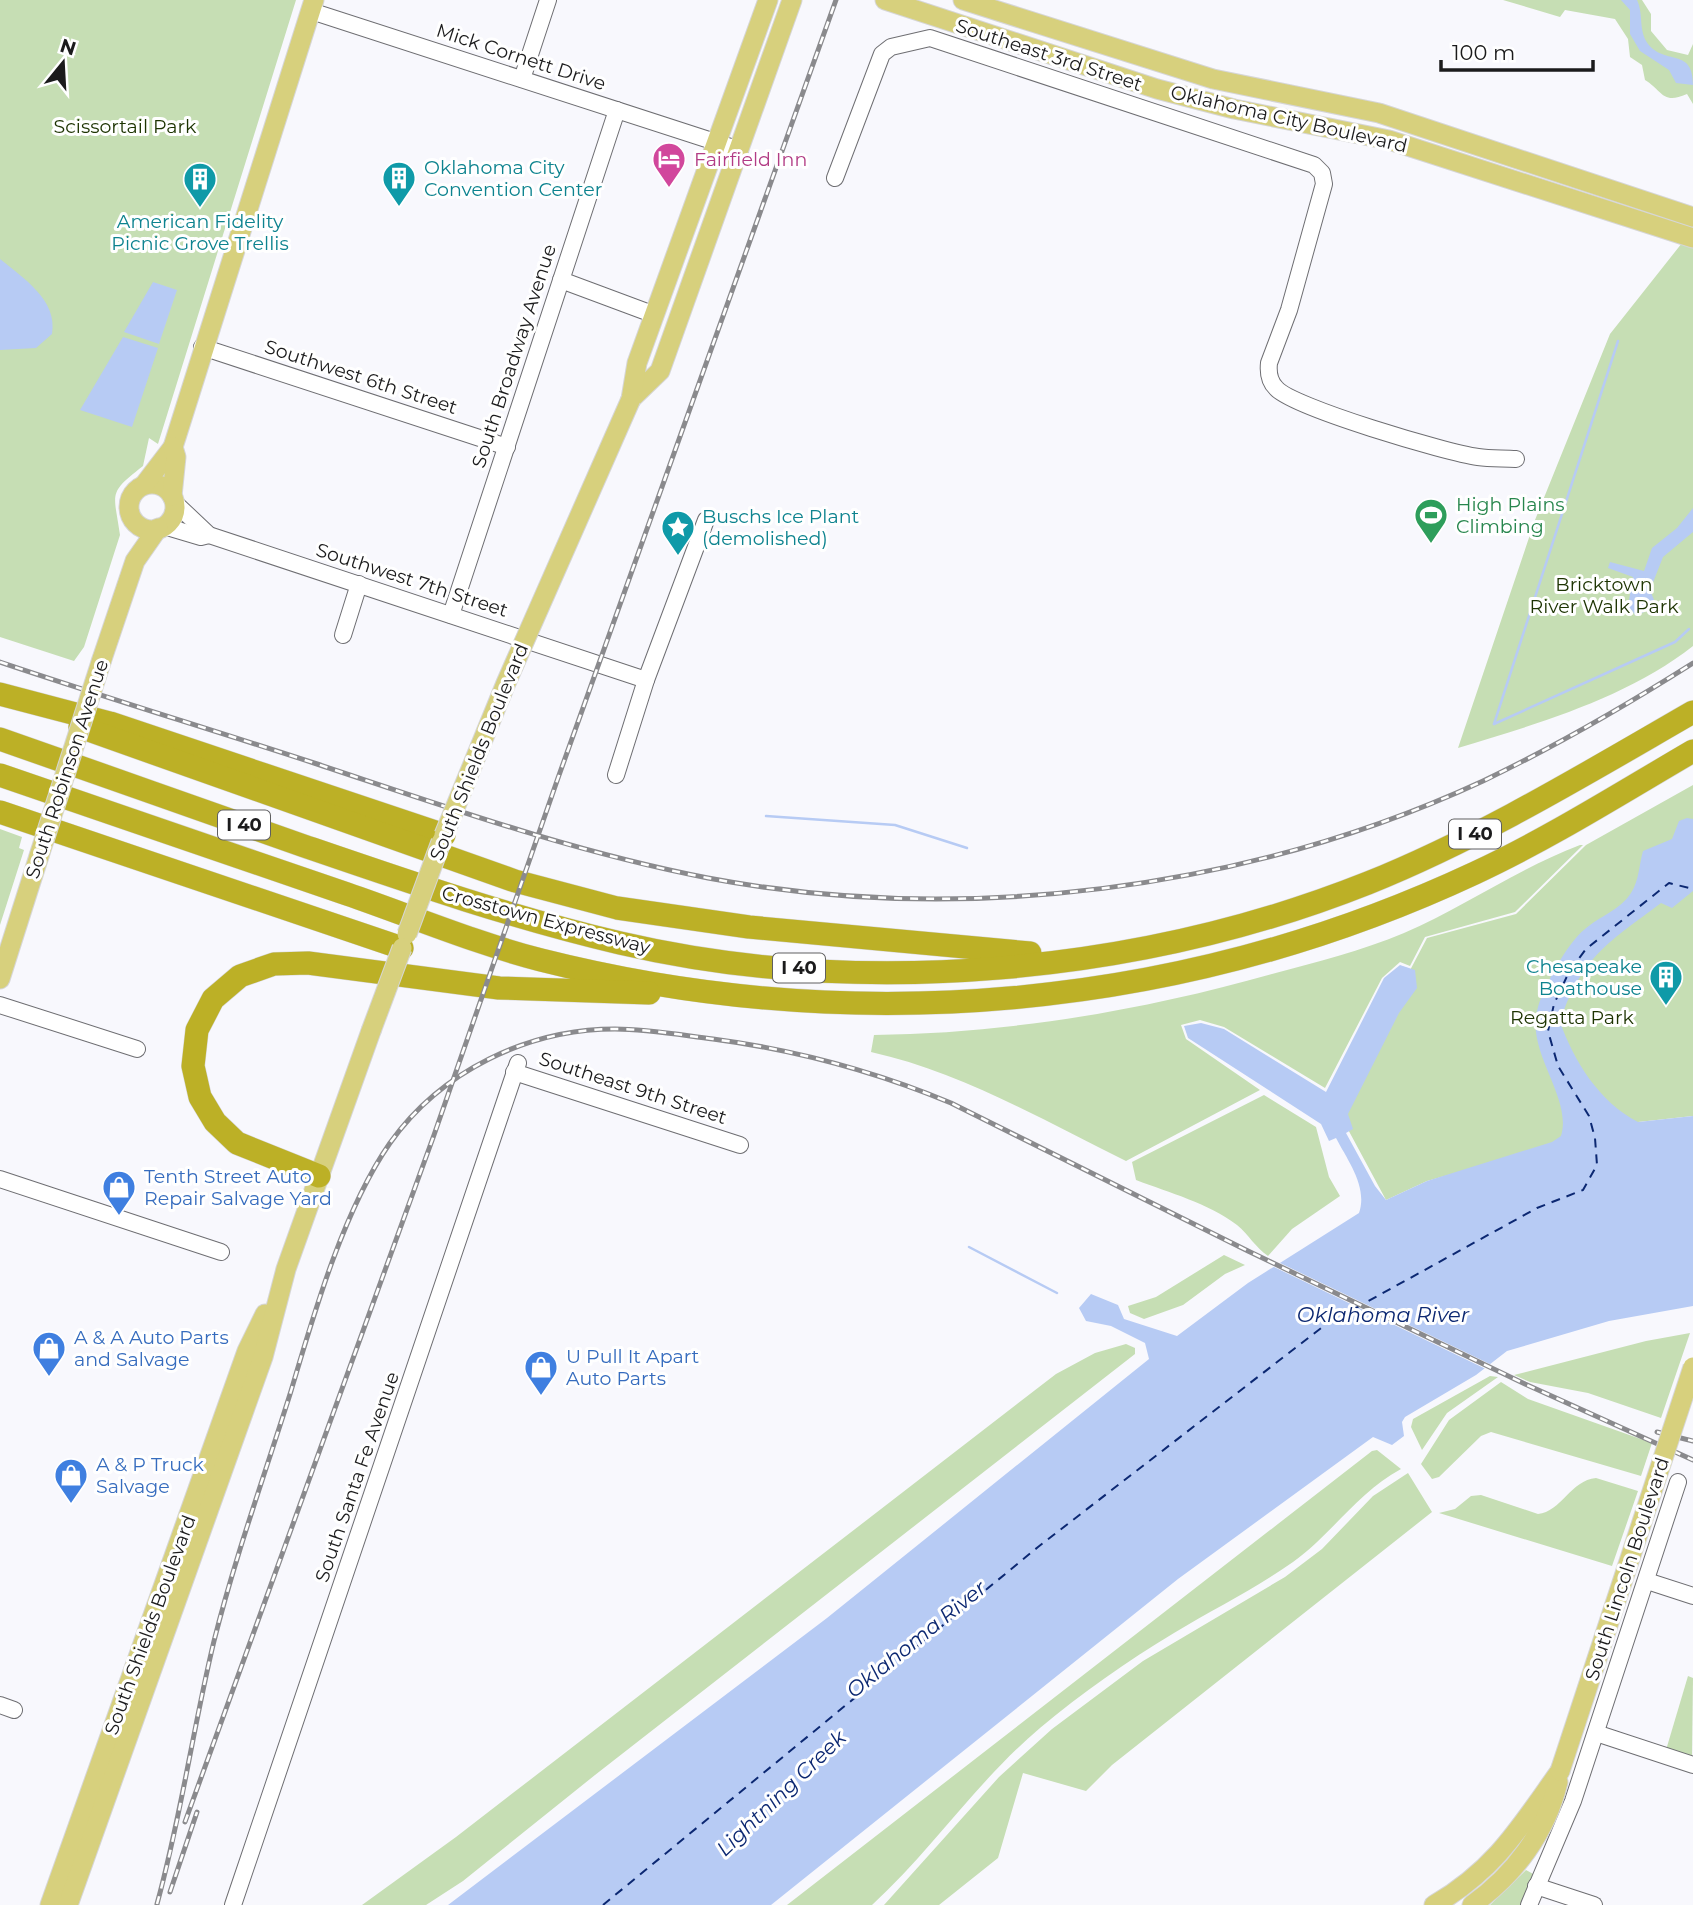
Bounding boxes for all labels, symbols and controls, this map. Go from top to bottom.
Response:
street label: Southeast 3rd Street [953,14,1145,96]
street label: Mick Cornett Drive [433,19,609,95]
north arrow [28,28,98,98]
scale bar [1441,28,1593,72]
text: N [57,34,79,61]
text: 100 m [1452,40,1515,65]
street label: Oklahoma City Boulevard [1168,81,1410,157]
park label: Scissortail Park [54,115,197,138]
hotel icon: Fairfield Inn [650,140,688,189]
place label: Fairfield Inn [694,148,807,171]
place label: Oklahoma City Convention Center [424,156,602,201]
building icon: Oklahoma City Convention Center [380,159,418,208]
building icon: American Fidelity Picnic Grove Trellis [181,160,219,209]
place label: American Fidelity Picnic Grove Trellis [111,210,289,255]
street label: South Broadway Avenue [467,241,561,471]
street label: Southwest 6th Street [262,335,460,419]
place label: High Plains Climbing [1456,493,1565,538]
sports icon: High Plains Climbing [1412,496,1450,545]
place label: Buschs Ice Plant (demolished) [702,505,860,550]
place icon: Buschs Ice Plant (demolished) [659,508,697,557]
street label: Southwest 7th Street [313,538,511,622]
park label: Bricktown River Walk Park [1529,573,1679,618]
street label: South Shields Boulevard [425,640,533,864]
street label: South Robinson Avenue [21,656,113,882]
road number: I 40 [218,810,270,840]
road number: I 40 [1449,820,1501,848]
street label: Crosstown Expressway [439,881,653,959]
road number: I 40 [773,953,825,982]
place label: Chesapeake Boathouse [1526,955,1642,1000]
building icon: Chesapeake Boathouse [1647,958,1685,1007]
park label: Regatta Park [1510,1006,1635,1029]
street label: Southeast 9th Street [536,1047,730,1129]
place label: Tenth Street Auto Repair Salvage Yard [144,1165,332,1210]
shop icon: Tenth Street Auto Repair Salvage Yard [100,1168,138,1217]
water label: Oklahoma River [1297,1302,1470,1327]
place label: A & A Auto Parts and Salvage [74,1326,229,1371]
shop icon: A & A Auto Parts and Salvage [30,1329,68,1378]
place label: U Pull It Apart Auto Parts [566,1345,700,1390]
shop icon: U Pull It Apart Auto Parts [522,1348,560,1397]
street label: South Santa Fe Avenue [310,1369,404,1585]
place label: A & P Truck Salvage [96,1453,204,1498]
street label: South Lincoln Boulevard [1580,1455,1674,1683]
shop icon: A & P Truck Salvage [52,1456,90,1505]
street label: South Shields Boulevard [100,1512,200,1738]
water label: Oklahoma River [841,1575,991,1703]
water label: Lightning Creek [711,1724,852,1861]

